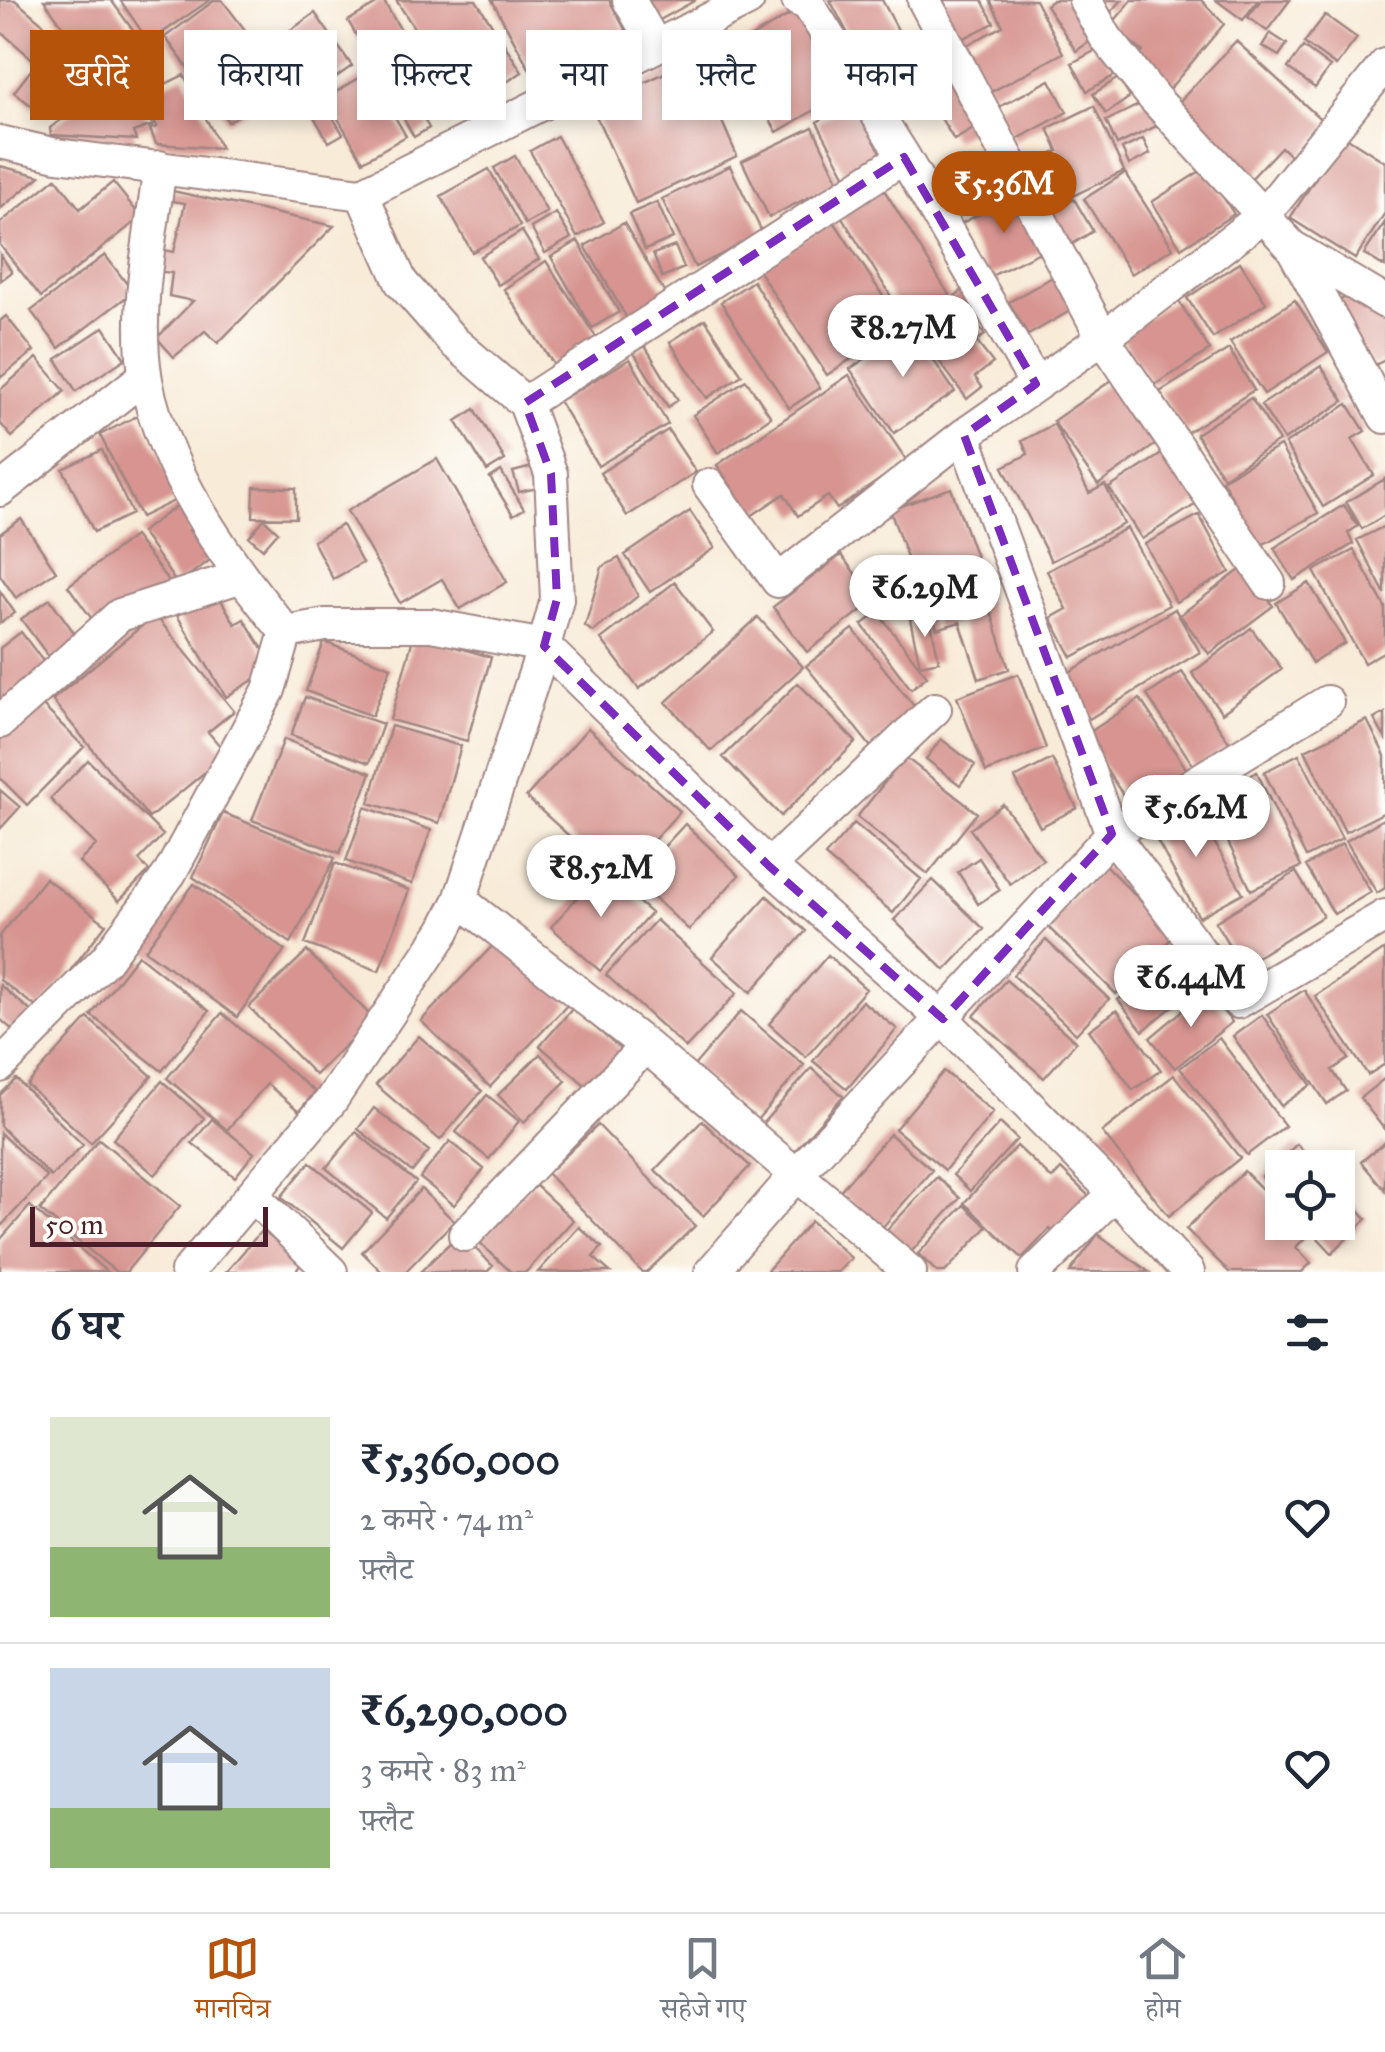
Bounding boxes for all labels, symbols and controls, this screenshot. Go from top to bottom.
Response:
chip: खरीदें [30,30,164,120]
chip: किराया [184,30,337,120]
chip: फ़िल्टर [357,30,506,120]
chip: नया [526,30,642,120]
chip: फ़्लैट [662,30,791,120]
chip: मकान [811,30,952,120]
pin: ₹5.36M [923,151,1085,236]
text: ₹5.36M [954,164,1055,203]
pin: ₹8.27M [822,295,984,380]
text: ₹8.27M [850,308,956,347]
pin: ₹6.29M [844,555,1006,640]
text: ₹6.29M [871,568,979,607]
pin: ₹5.62M [1115,775,1277,860]
text: ₹5.62M [1144,788,1248,827]
pin: ₹8.52M [520,835,682,920]
text: ₹8.52M [549,848,653,887]
pin: ₹6.44M [1110,945,1272,1030]
text: ₹6.44M [1136,958,1246,997]
map controls [1265,1150,1355,1240]
button: locate [1265,1150,1355,1240]
scale bar [30,1202,268,1246]
text: 50 m [45,1207,104,1242]
text: 6 घर [50,1299,122,1351]
icon: filters [1280,1305,1335,1360]
text: ₹5,360,000 [360,1434,560,1486]
icon: home [130,1457,250,1577]
icon: heart [1280,1490,1335,1545]
text: 2 कमरे · 74 m² [360,1500,533,1539]
text: फ़्लैट [360,1550,413,1589]
text: ₹6,290,000 [360,1685,568,1737]
icon: home [130,1708,250,1828]
icon: heart [1280,1741,1335,1796]
text: 3 कमरे · 83 m² [360,1751,526,1790]
text: फ़्लैट [360,1801,413,1840]
tab: मानचित्र [195,1931,271,2036]
tab: सहेजे गए [660,1931,746,2036]
tab: होम [1135,1931,1190,2036]

